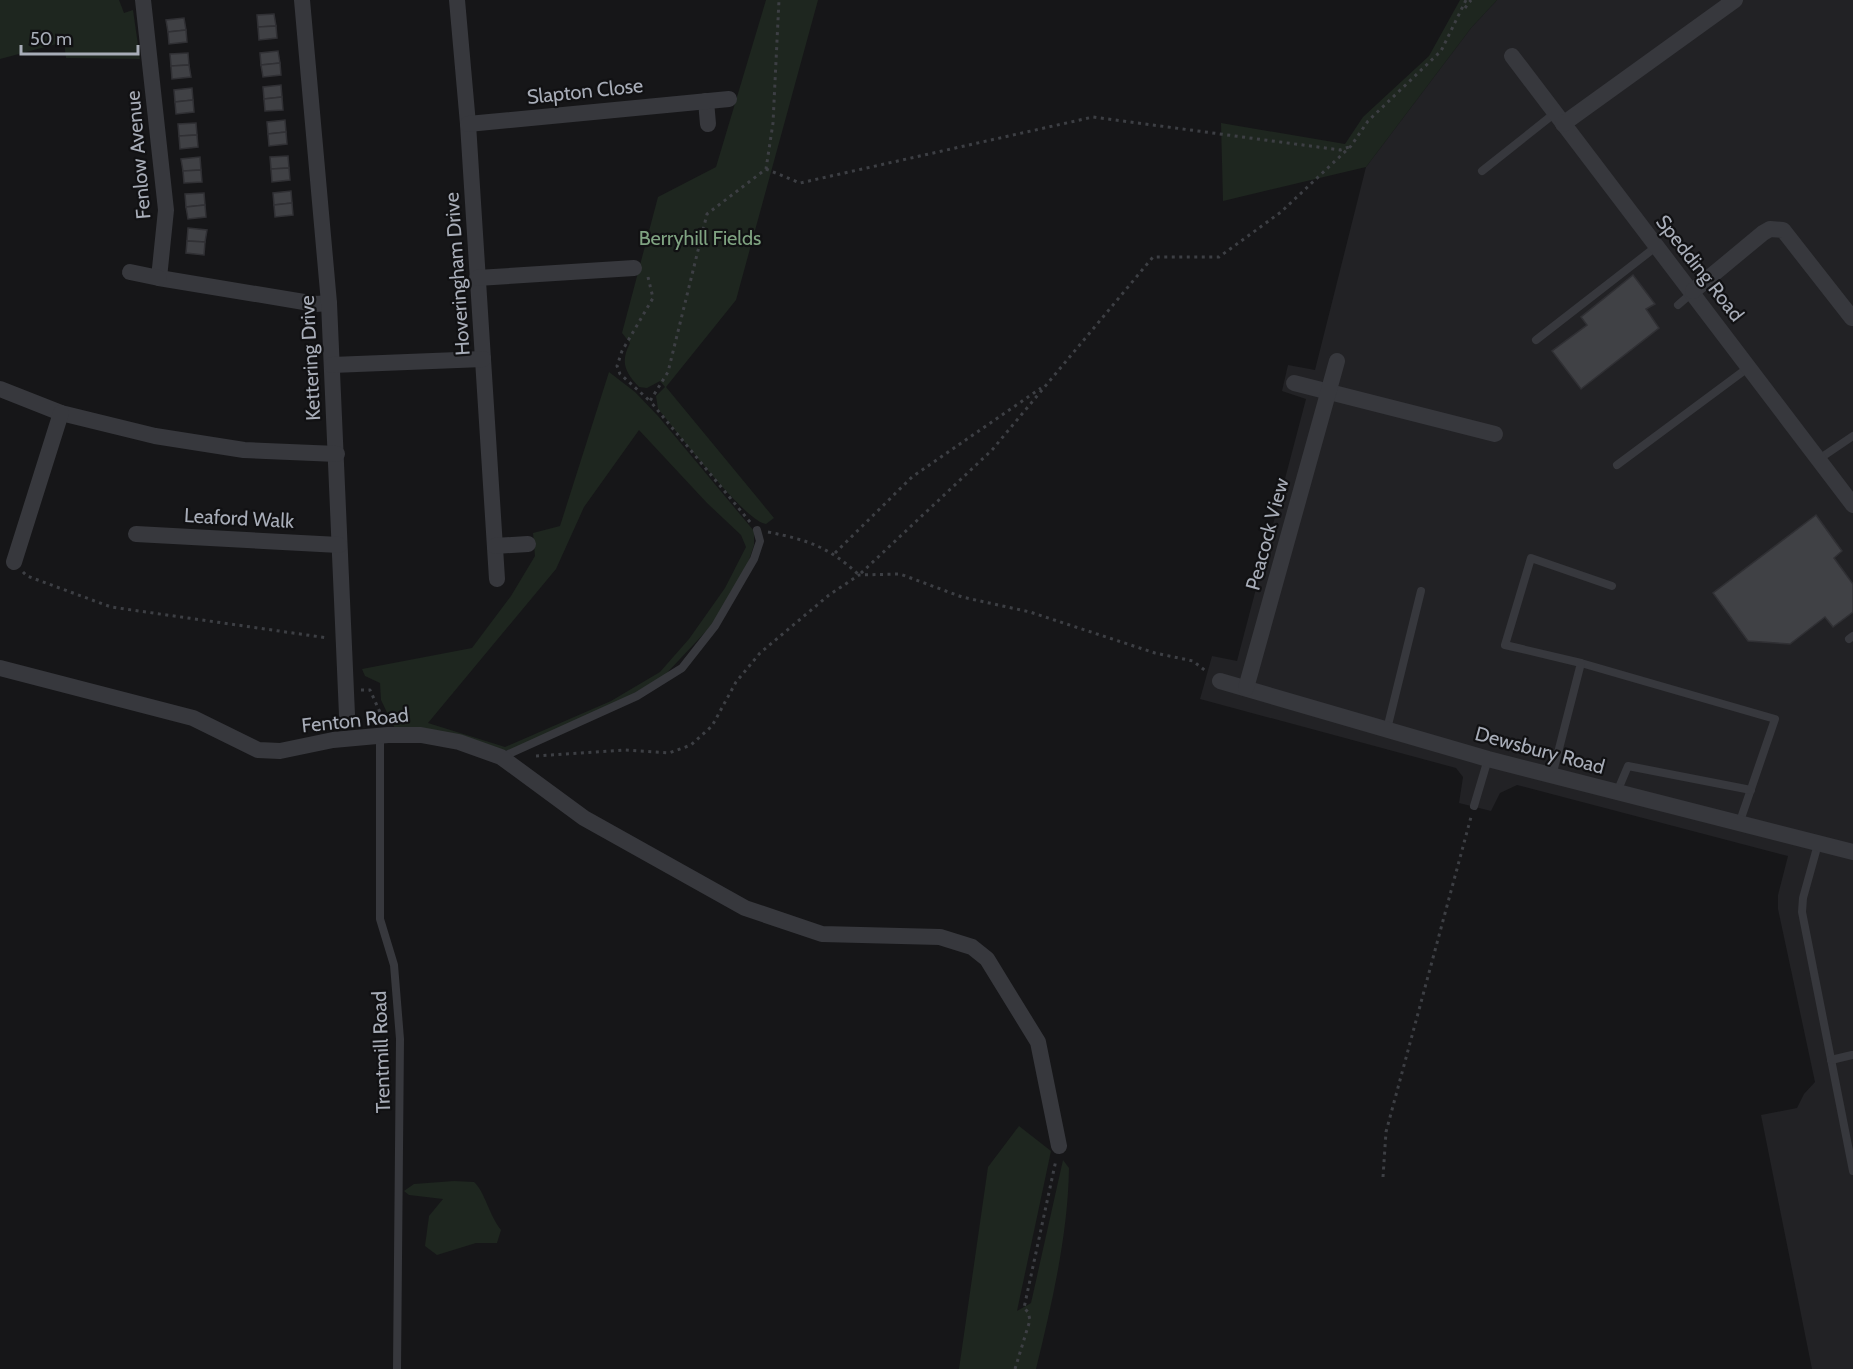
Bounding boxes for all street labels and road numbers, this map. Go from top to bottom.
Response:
street label: Slapton Close [526,73,644,109]
street label: Fenlow Avenue [120,90,156,220]
street label: Hoveringham Drive [439,192,475,356]
street label: Spedding Road [1651,210,1749,326]
street label: Kettering Drive [295,295,325,421]
street label: Peacock View [1240,475,1294,593]
street label: Leaford Walk [183,503,295,533]
street label: Fenton Road [300,702,410,738]
street label: Dewsbury Road [1473,721,1607,779]
street label: Trentmill Road [367,991,395,1113]

